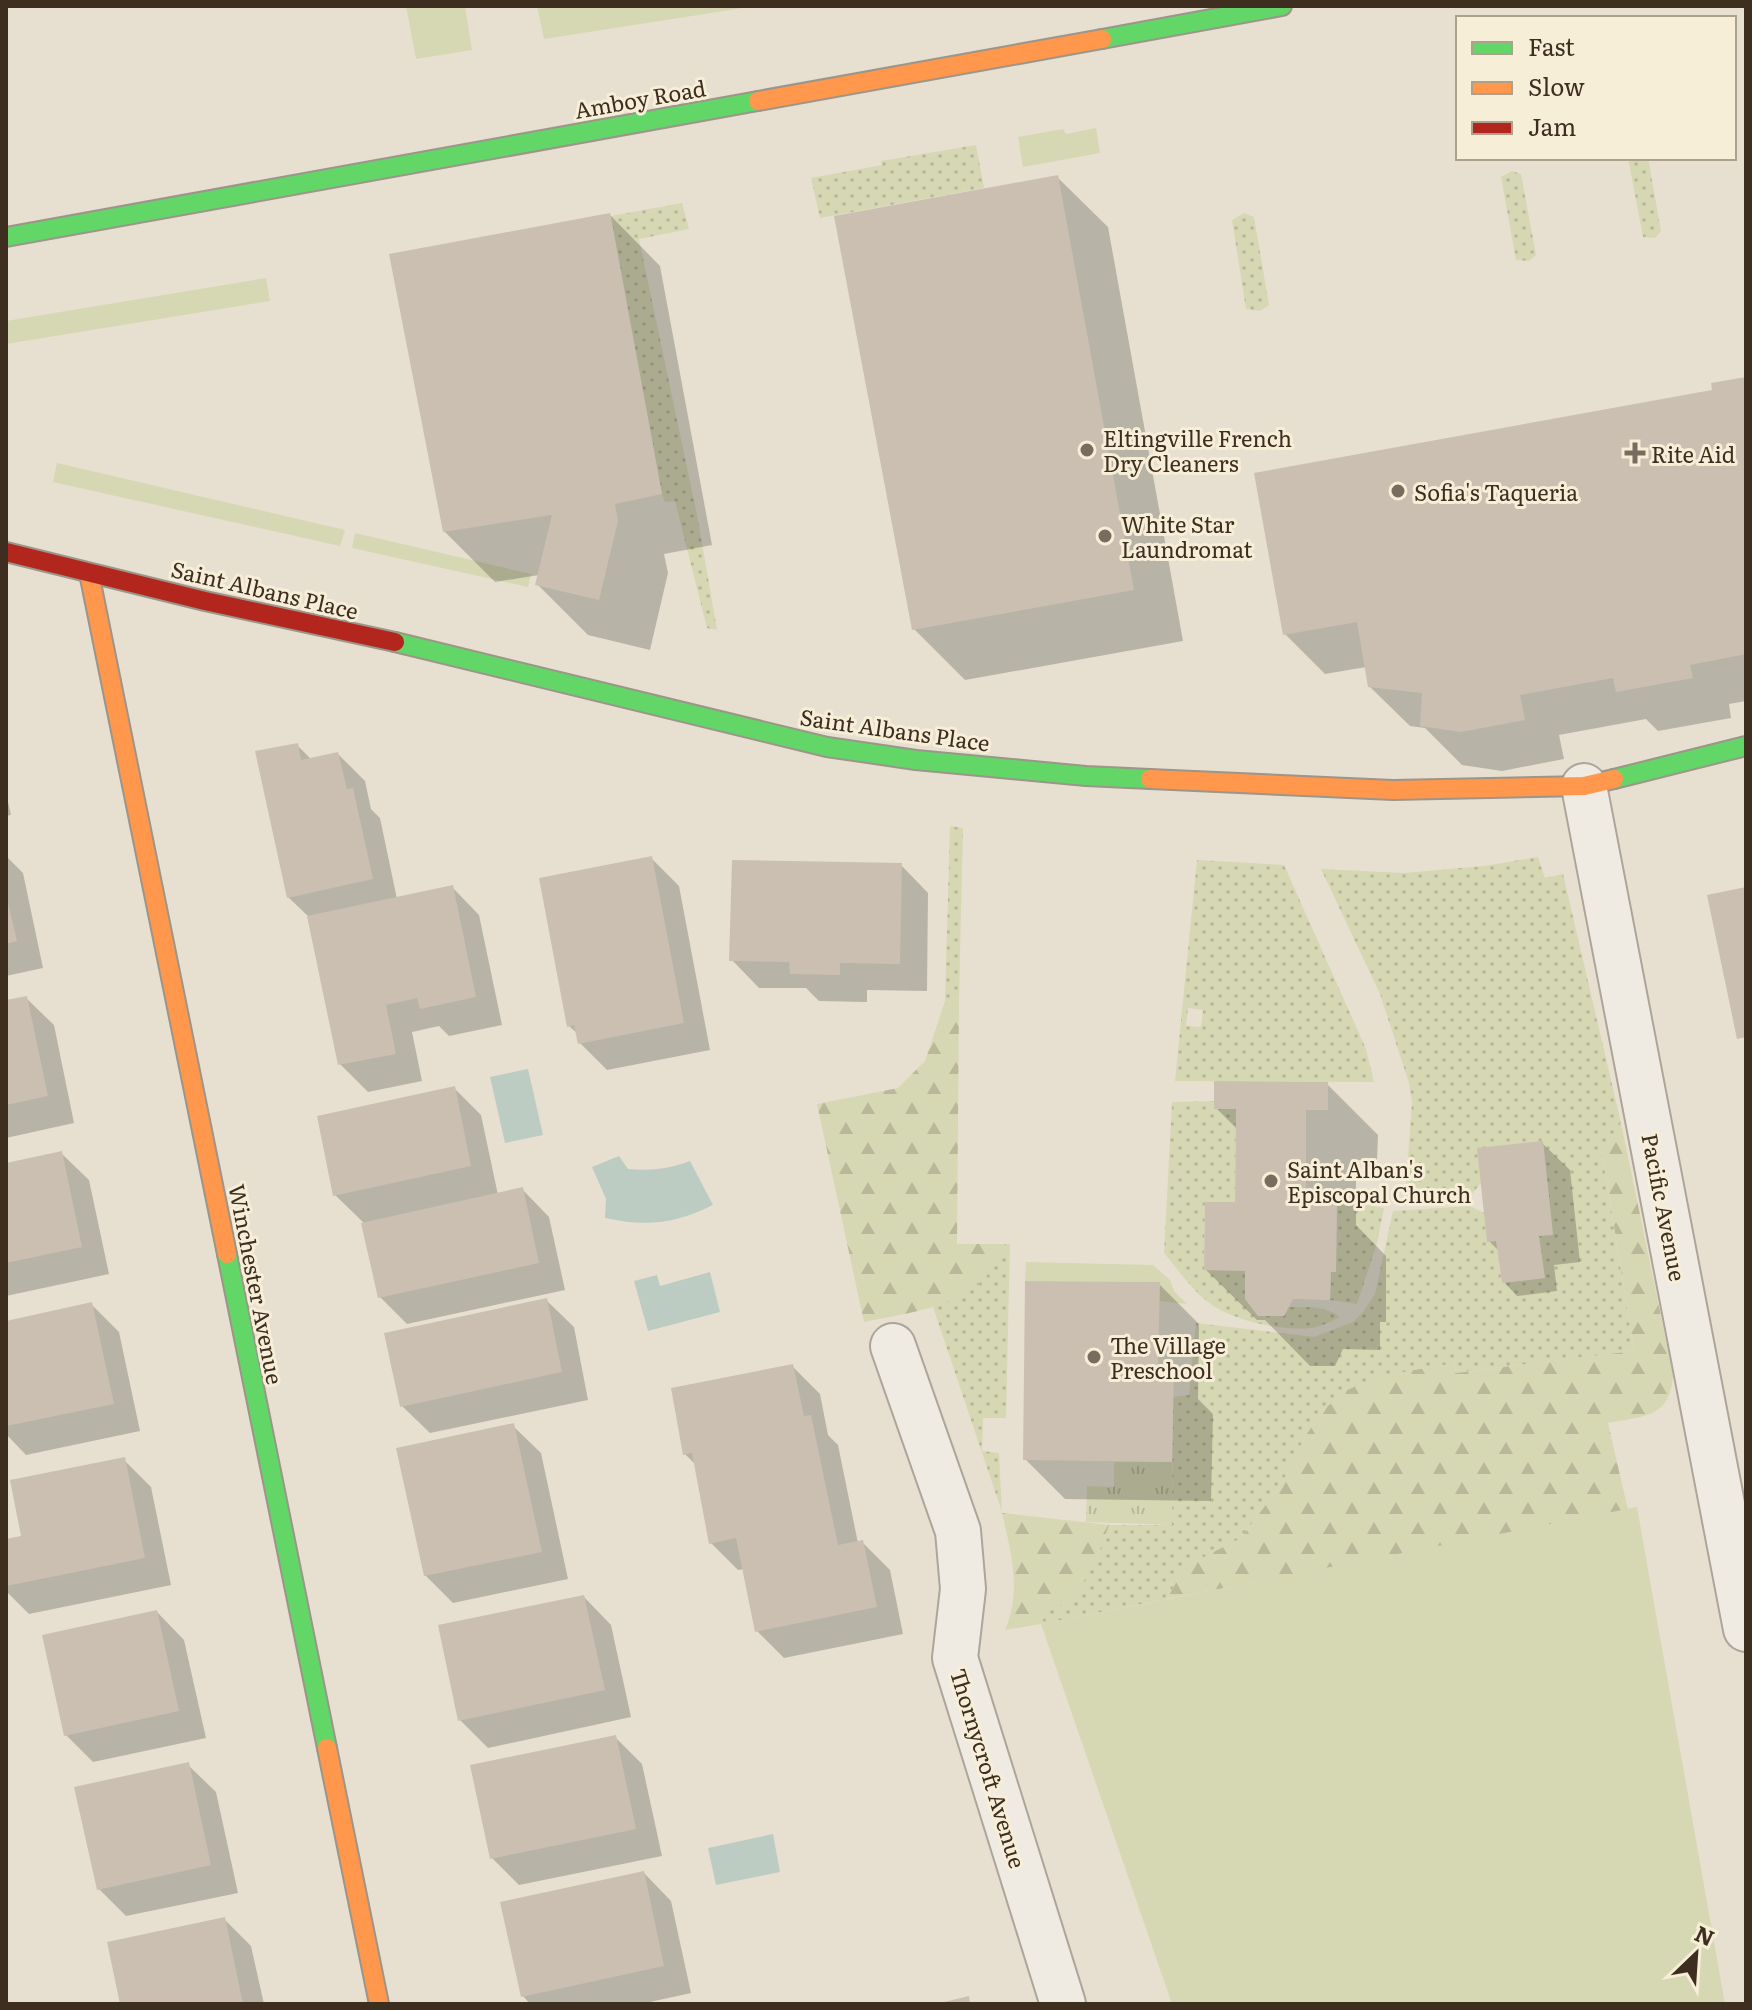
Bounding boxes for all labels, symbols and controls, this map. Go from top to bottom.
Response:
legend [1456,16,1736,160]
text: Fast [1528,28,1575,63]
text: Slow [1528,68,1585,103]
street label: Amboy Road [572,70,708,126]
text: Jam [1528,108,1576,143]
place label: Eltingville French Dry Cleaners [1103,421,1292,479]
place label: Rite Aid [1651,437,1735,470]
marker: Eltingville French Dry Cleaners [1078,441,1096,459]
marker: Rite Aid [1626,444,1644,462]
place label: Sofia's Taqueria [1414,475,1578,508]
marker: Sofia's Taqueria [1389,482,1407,500]
place label: White Star Laundromat [1121,507,1252,565]
marker: White Star Laundromat [1096,527,1114,545]
street label: Saint Albans Place [168,551,362,627]
street label: Saint Albans Place [798,699,992,759]
street label: Pacific Avenue [1634,1130,1696,1284]
place label: Saint Alban's Episcopal Church [1287,1152,1471,1210]
marker: Saint Alban's Episcopal Church [1262,1172,1280,1190]
street label: Winchester Avenue [221,1181,293,1387]
place label: The Village Preschool [1110,1328,1226,1386]
marker: The Village Preschool [1085,1348,1103,1366]
street label: Thornycroft Avenue [943,1664,1035,1872]
north arrow [1656,1914,1736,1994]
text: N [1690,1916,1720,1953]

